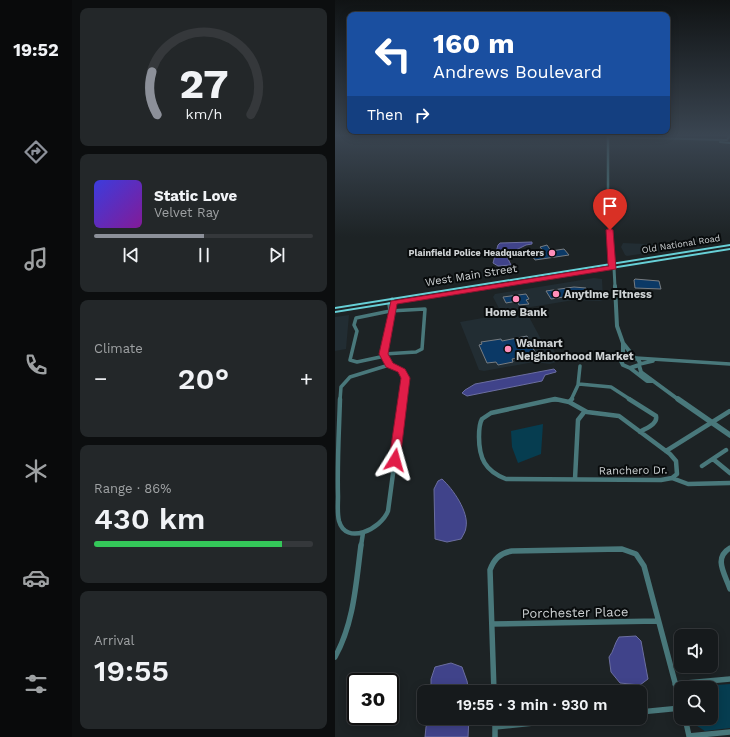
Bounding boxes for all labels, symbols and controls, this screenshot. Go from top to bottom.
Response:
text: 160 m [433,27,515,60]
icon: left [367,28,419,80]
text: 19:52 [13,39,59,60]
text: 27 [179,59,228,108]
text: Andrews Boulevard [433,61,602,82]
icon: right [411,104,433,126]
text: km/h [185,105,222,121]
text: Then [367,106,403,124]
icon: directions [22,138,50,166]
text: Static Love [154,187,237,205]
pin [593,189,627,230]
icon: arrive [599,195,621,217]
text: Velvet Ray [154,205,219,220]
street label: Old National Road [641,233,721,255]
icon: previous [120,244,142,266]
icon: pause [193,244,215,266]
icon: next [266,244,288,266]
icon: music [22,245,50,273]
place label: Plainfield Police Headquarters [409,248,544,258]
marker: Plainfield Police Headquarters [547,248,557,258]
street label: West Main Street [424,262,518,289]
place label: Anytime Fitness [564,288,652,301]
marker: Anytime Fitness [551,289,561,299]
marker: Home Bank [511,294,521,304]
place label: Home Bank [485,306,547,319]
place label: Walmart Neighborhood Market [516,337,634,363]
text: Climate [94,341,143,356]
marker: Walmart Neighborhood Market [503,344,513,354]
icon: phone [22,351,50,379]
text: 20° [178,361,229,396]
text: − [94,366,107,391]
text: + [300,366,313,391]
position arrow [374,439,416,481]
icon: climate [22,457,50,485]
street label: Ranchero Dr. [599,463,668,478]
text: Range · 86% [94,481,171,496]
text: 430 km [94,501,205,536]
icon: car [22,564,50,592]
street label: Porchester Place [521,604,629,621]
map controls [674,629,718,725]
button: sound [674,629,718,673]
text: Arrival [94,633,135,648]
text: 19:55 [94,653,169,688]
icon: filters [22,670,50,698]
speed limit sign: 30 [347,673,399,725]
button: search [674,681,718,725]
text: 19:55 · 3 min · 930 m [457,696,607,714]

